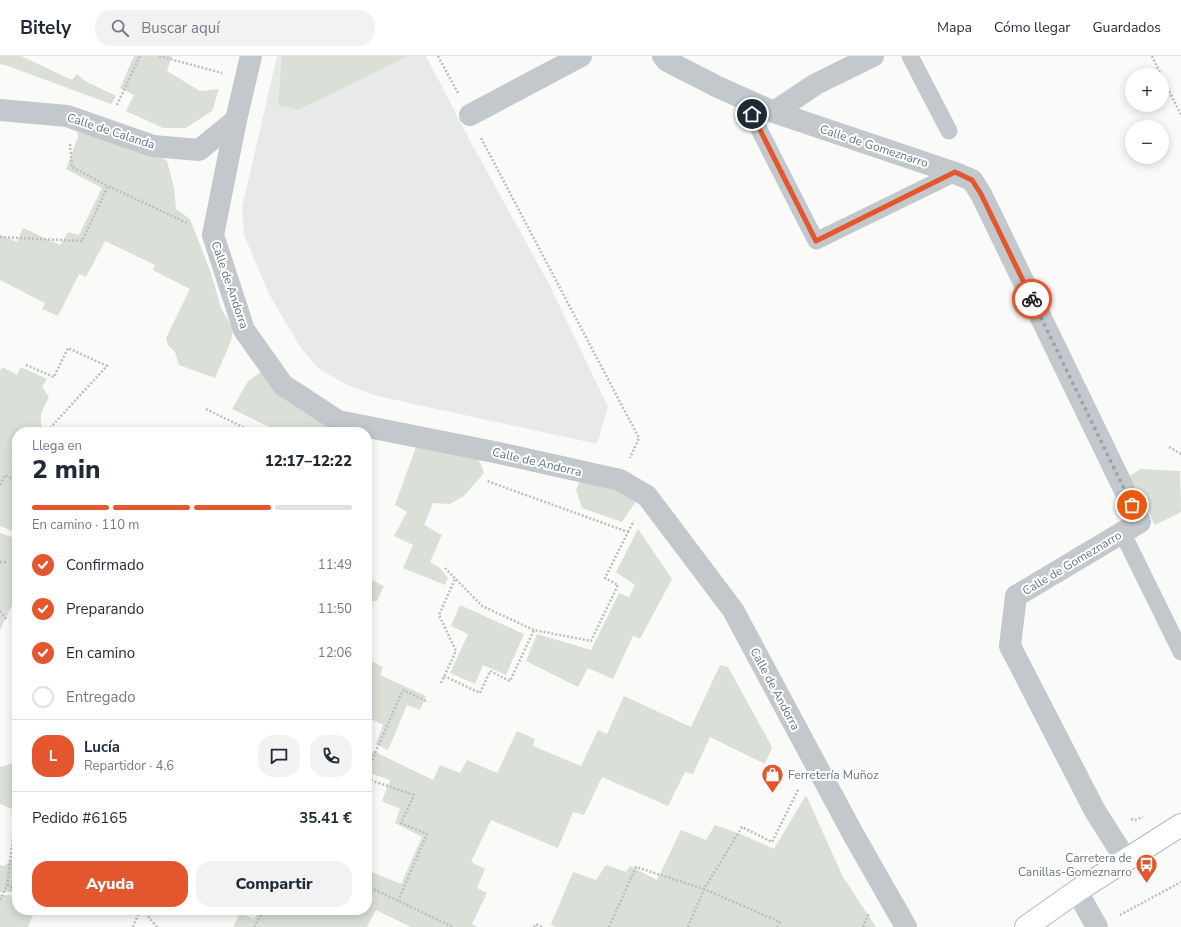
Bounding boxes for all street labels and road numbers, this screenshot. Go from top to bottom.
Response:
street label: Calle de Calanda [65,109,157,153]
street label: Calle de Gomeznarro [818,121,931,171]
street label: Calle de Andorra [208,239,252,331]
street label: Calle de Andorra [491,444,583,480]
street label: Calle de Gomeznarro [1019,527,1125,599]
street label: Calle de Andorra [746,645,804,733]

